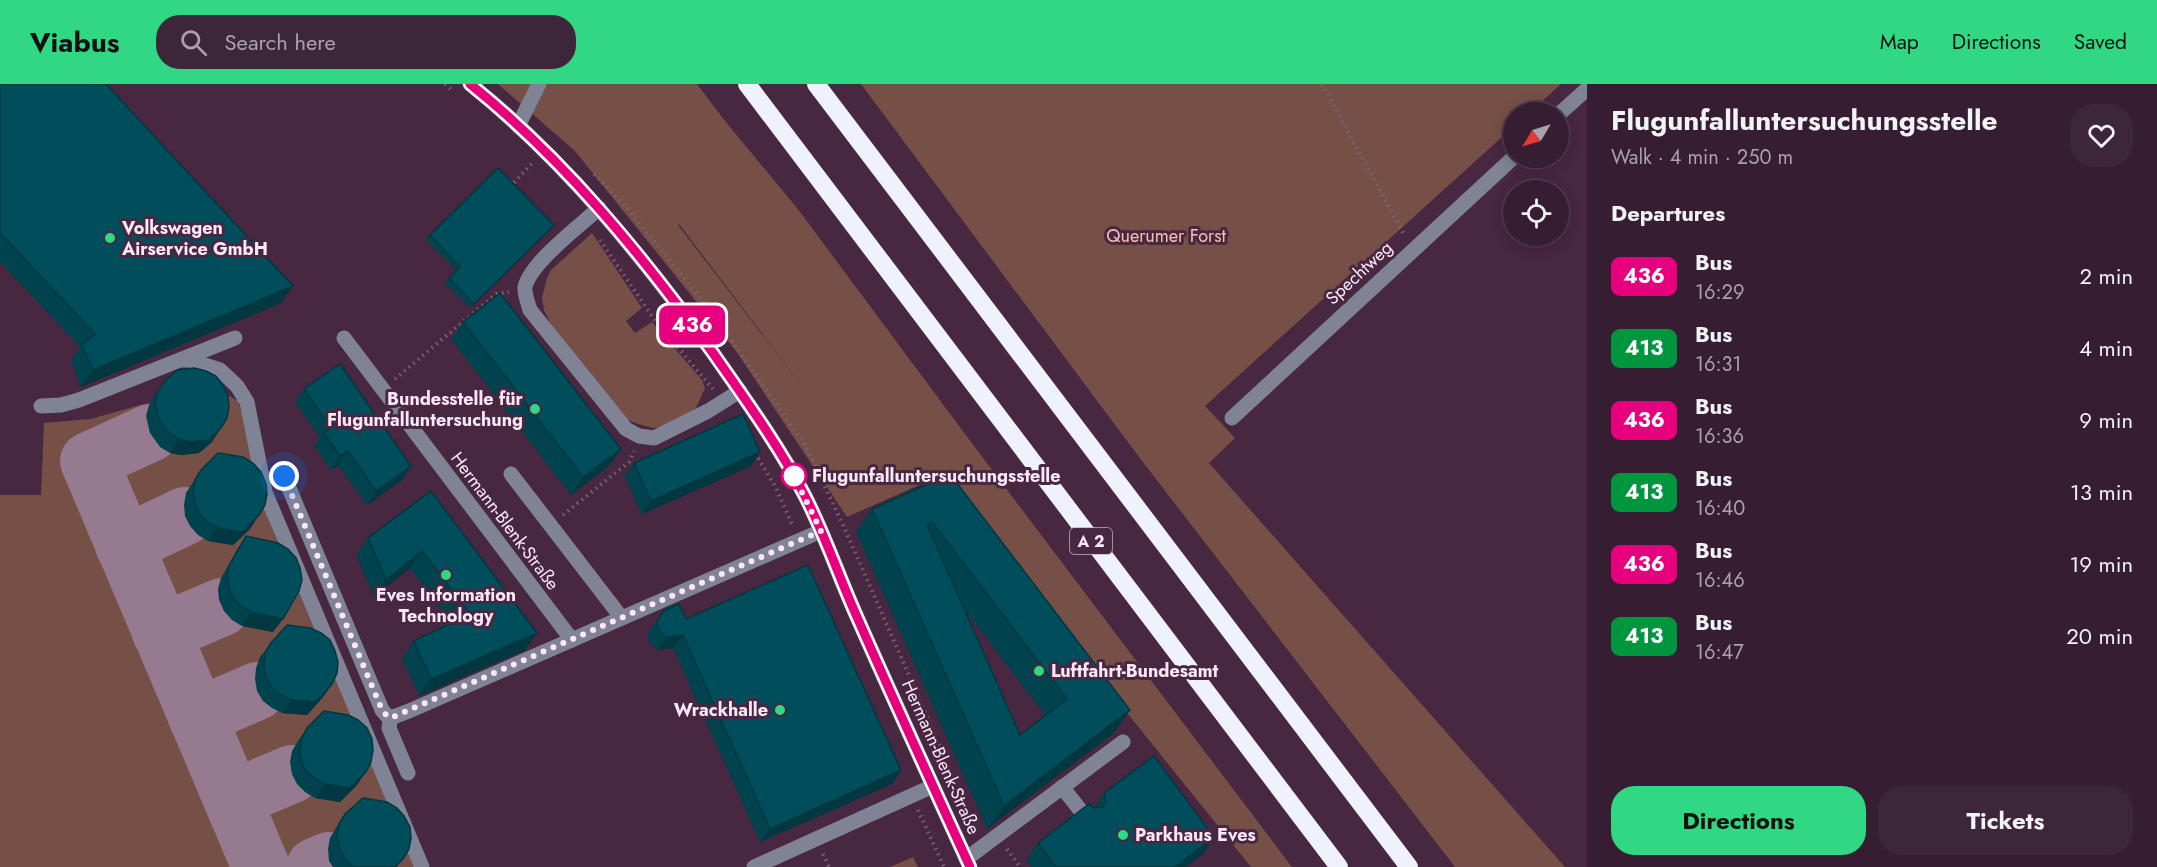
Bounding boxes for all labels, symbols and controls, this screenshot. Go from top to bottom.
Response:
search box [156,15,576,69]
text: Viabus [30,22,120,63]
icon: search [177,26,210,59]
text: Search here [225,26,336,58]
text: Map [1880,27,1919,57]
text: Directions [1952,27,2041,57]
text: Saved [2074,27,2127,57]
text: Flugunfalluntersuchungsstelle [1611,100,1998,141]
north arrow [1503,102,1569,168]
map controls [1503,102,1569,246]
button: heart [2070,104,2133,167]
text: Walk · 4 min · 250 m [1611,143,1793,172]
button: locate [1503,180,1569,246]
text: Departures [1611,197,1725,229]
place label: Volkswagen Airservice GmbH [121,215,268,262]
park label: Querumer Forst [1106,223,1226,249]
marker: Volkswagen Airservice GmbH [103,231,117,245]
street label: Spechtweg [1320,235,1398,311]
text: Bus [1695,246,1732,278]
text: 2 min [2079,260,2133,292]
text: 436 [1623,261,1665,291]
text: 16:29 [1695,278,1744,307]
line badge: 436 [658,306,726,344]
text: 436 [671,310,713,340]
text: Bus [1695,318,1732,350]
text: 4 min [2079,332,2133,364]
text: 413 [1625,333,1663,363]
text: 16:31 [1695,350,1741,379]
place label: Bundesstelle für Flugunfalluntersuchung [327,386,524,433]
text: Bus [1695,390,1732,422]
marker: Bundesstelle für Flugunfalluntersuchung [528,402,542,416]
text: 9 min [2079,404,2133,436]
text: 436 [1623,405,1665,435]
text: 16:36 [1695,422,1744,451]
street label: Hermann-Blenk-Straße [444,447,566,595]
your location [269,461,299,491]
text: Bus [1695,462,1732,494]
marker: Flugunfalluntersuchungsstelle [781,463,807,489]
place label: Flugunfalluntersuchungsstelle [812,463,1060,489]
text: 13 min [2070,476,2133,508]
text: 413 [1625,477,1663,507]
text: 16:40 [1695,494,1745,523]
road number: A 2 [1070,528,1112,554]
text: Bus [1695,534,1732,566]
text: 19 min [2069,548,2133,580]
text: 436 [1623,549,1665,579]
text: 16:46 [1695,566,1745,595]
marker: Eves Information Technology [439,568,453,582]
place label: Eves Information Technology [376,582,516,629]
text: Bus [1695,606,1732,638]
text: 20 min [2066,620,2133,652]
text: 413 [1625,621,1663,651]
text: 16:47 [1695,638,1744,667]
place label: Luftfahrt-Bundesamt [1051,658,1218,684]
marker: Luftfahrt-Bundesamt [1032,664,1046,678]
street label: Hermann-Blenk-Straße [895,676,987,838]
place label: Wrackhalle [674,697,768,723]
marker: Wrackhalle [773,703,787,717]
button: Directions [1611,786,1866,855]
button: Tickets [1878,786,2133,855]
place label: Parkhaus Eves [1135,822,1256,848]
marker: Parkhaus Eves [1116,828,1130,842]

